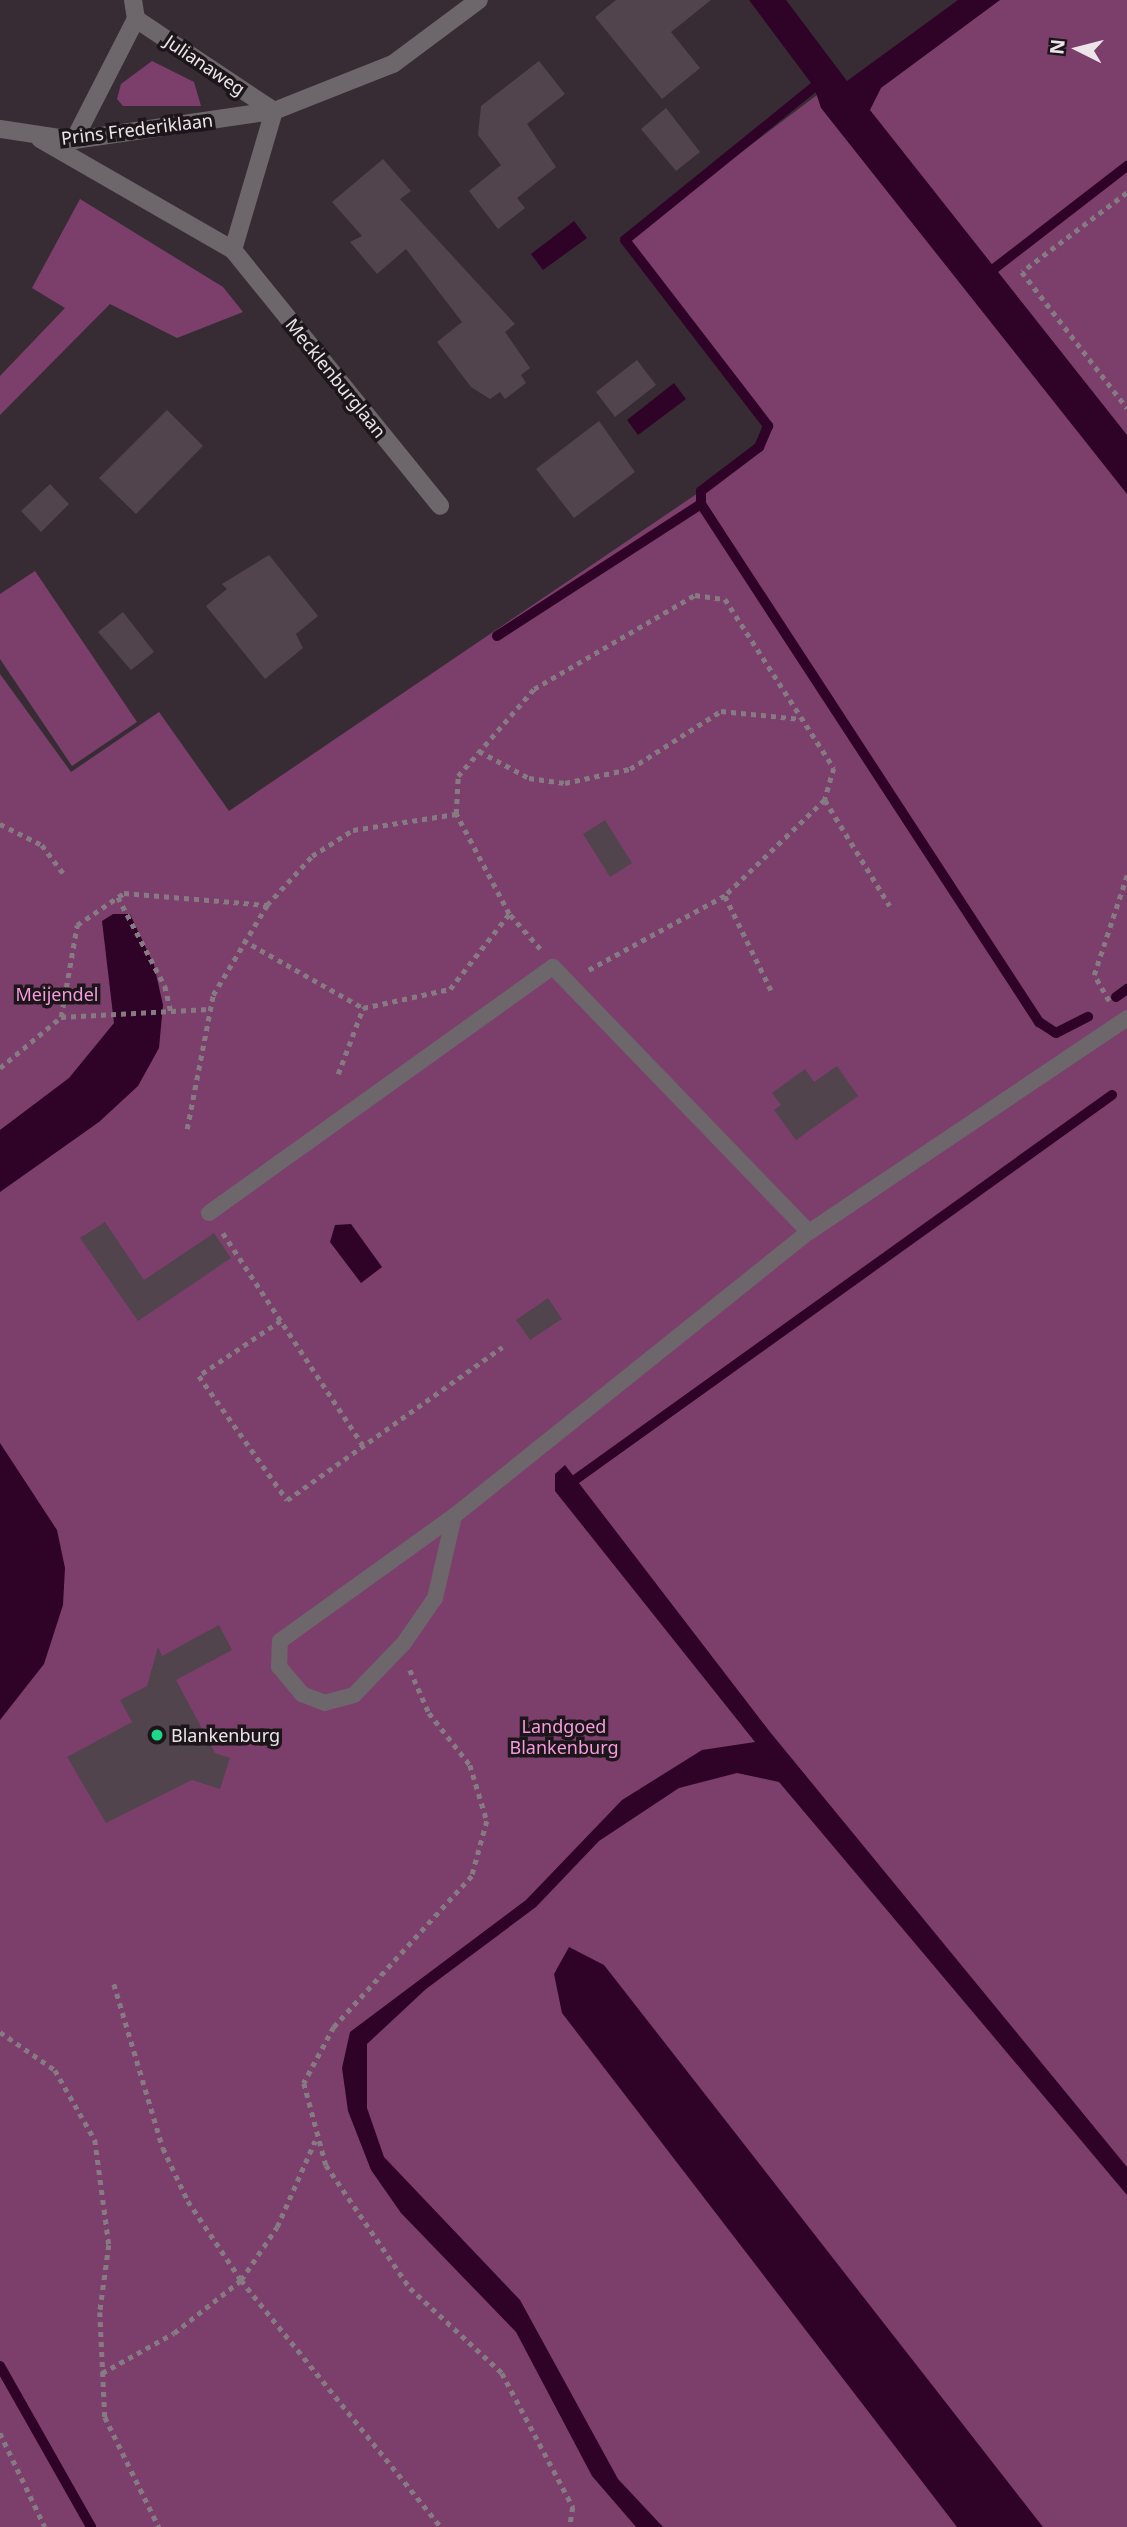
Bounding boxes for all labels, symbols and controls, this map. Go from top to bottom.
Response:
north arrow [1043,14,1113,84]
street label: Julianaweg [161,30,249,100]
text: N [1043,38,1071,56]
street label: Prins Frederiklaan [60,109,214,149]
street label: Mecklenburglaan [281,314,391,442]
park label: Meijendel [16,983,98,1005]
park label: Landgoed Blankenburg [510,1716,618,1758]
place label: Blankenburg [171,1724,280,1746]
marker: Blankenburg [149,1727,165,1743]

